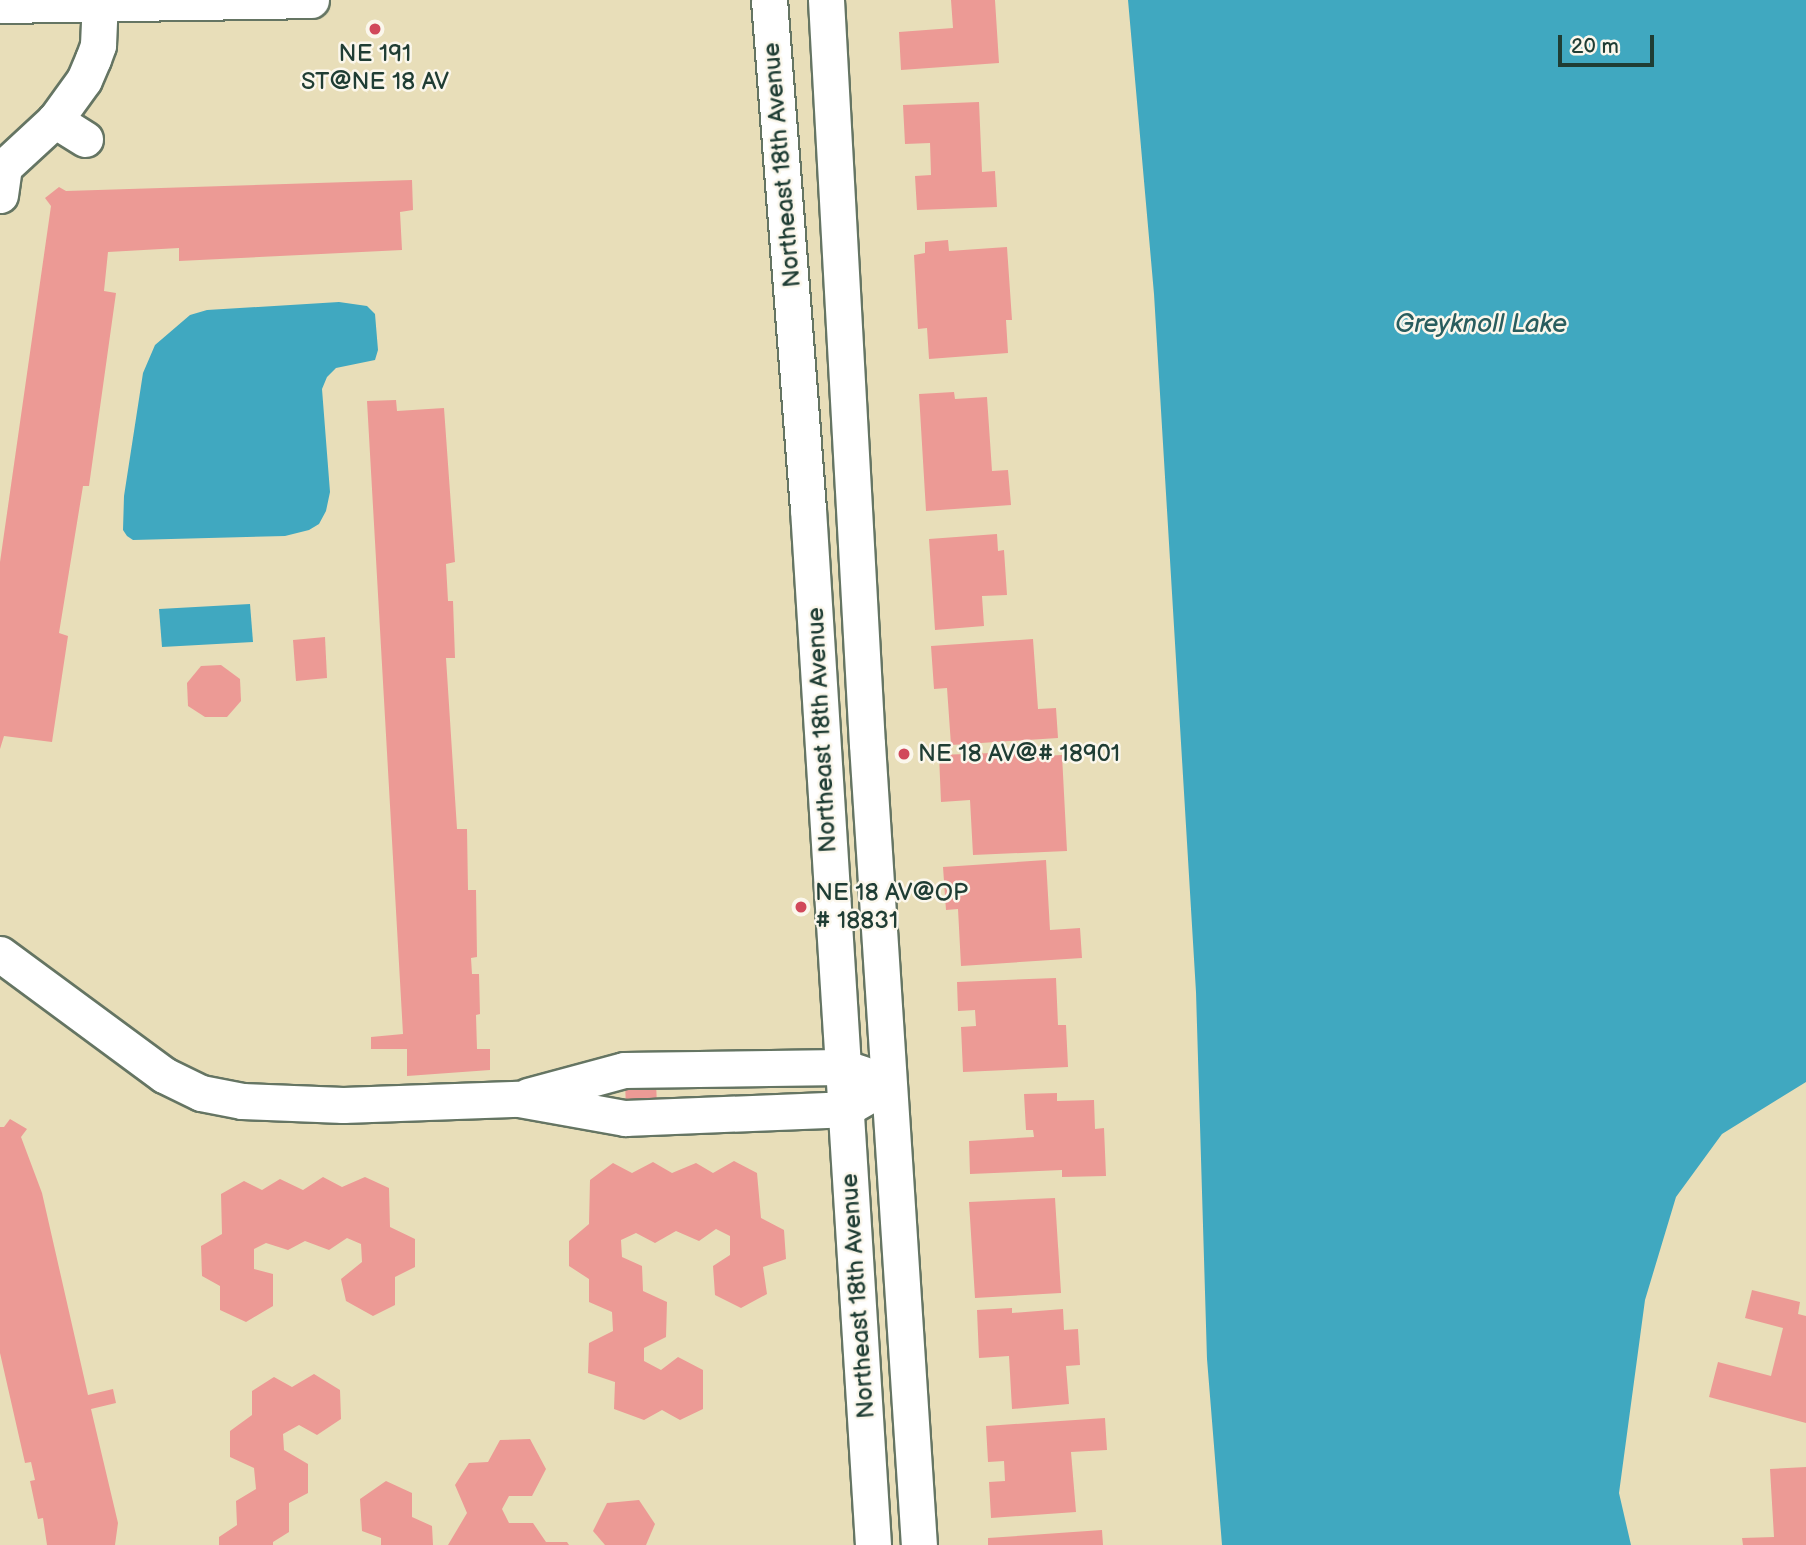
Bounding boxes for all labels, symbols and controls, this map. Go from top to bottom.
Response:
marker: NE 191 ST@NE 18 AV [367,21,383,37]
scale bar [1561,21,1657,65]
text: 20 m [1571,34,1619,59]
place label: NE 191 ST@NE 18 AV [301,40,449,96]
street label: Northeast 18th Avenue [757,41,807,289]
water label: Greyknoll Lake [1395,309,1567,341]
street label: Northeast 18th Avenue [801,607,843,853]
place label: NE 18 AV@# 18901 [918,740,1120,768]
marker: NE 18 AV@# 18901 [896,746,912,762]
place label: NE 18 AV@OP # 18831 [815,879,968,935]
marker: NE 18 AV@OP # 18831 [793,899,809,915]
street label: Northeast 18th Avenue [835,1172,881,1420]

